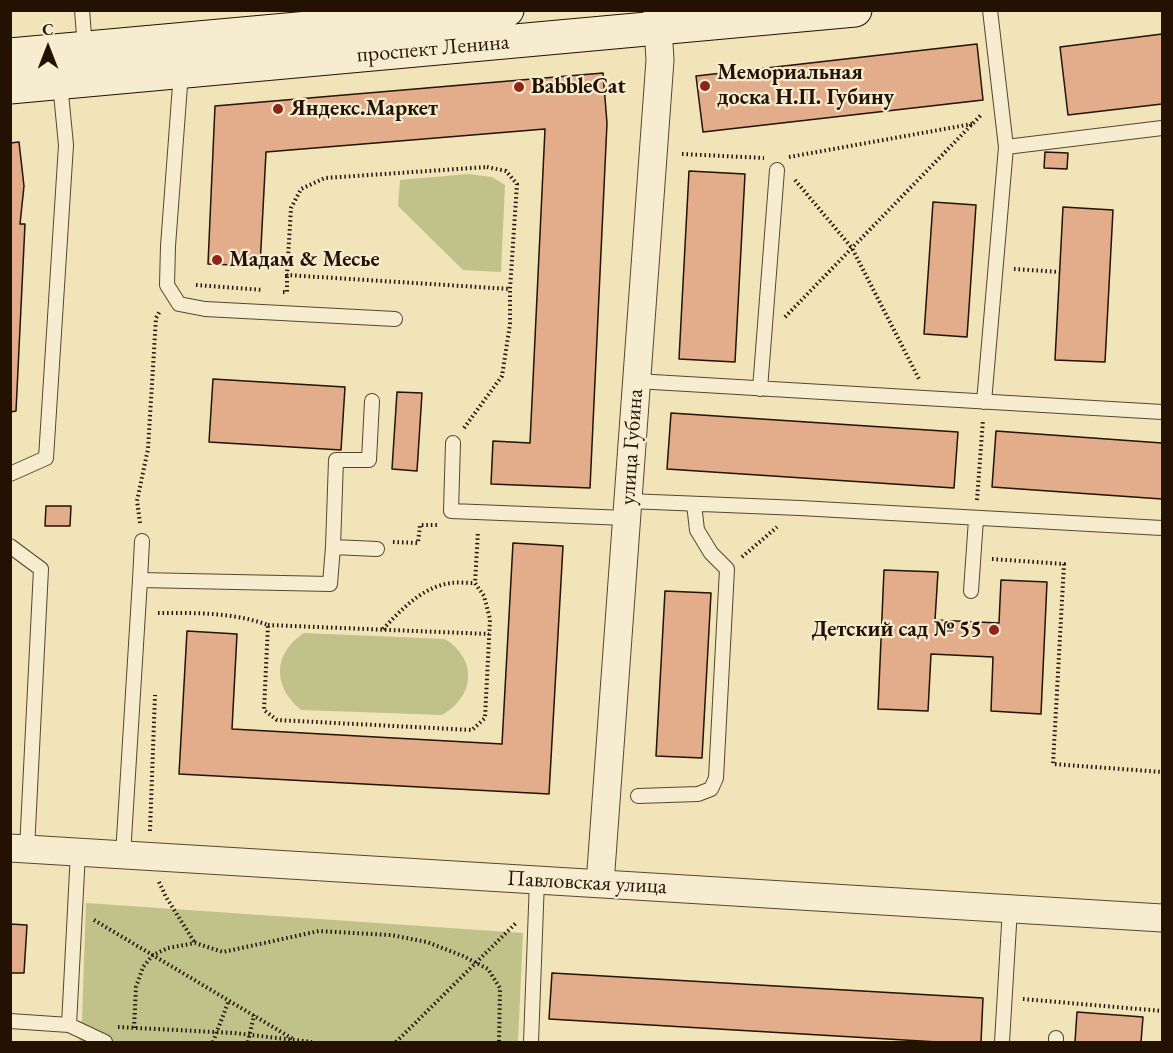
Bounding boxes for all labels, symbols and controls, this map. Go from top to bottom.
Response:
north arrow [18,18,78,78]
text: С [42,19,54,40]
street label: проспект Ленина [356,29,510,69]
place label: Мемориальная доска Н.П. Губину [717,60,894,112]
place label: BabbleCat [531,74,626,100]
marker: Мемориальная доска Н.П. Губину [698,79,712,93]
marker: BabbleCat [512,80,526,94]
place label: Яндекс.Маркет [290,96,438,122]
marker: Яндекс.Маркет [271,102,285,116]
place label: Мадам & Месье [229,247,380,273]
marker: Мадам & Месье [210,253,224,267]
street label: улица Губина [615,388,649,506]
place label: Детский сад № 55 [811,617,982,643]
marker: Детский сад № 55 [987,623,1001,637]
street label: Павловская улица [506,866,668,900]

